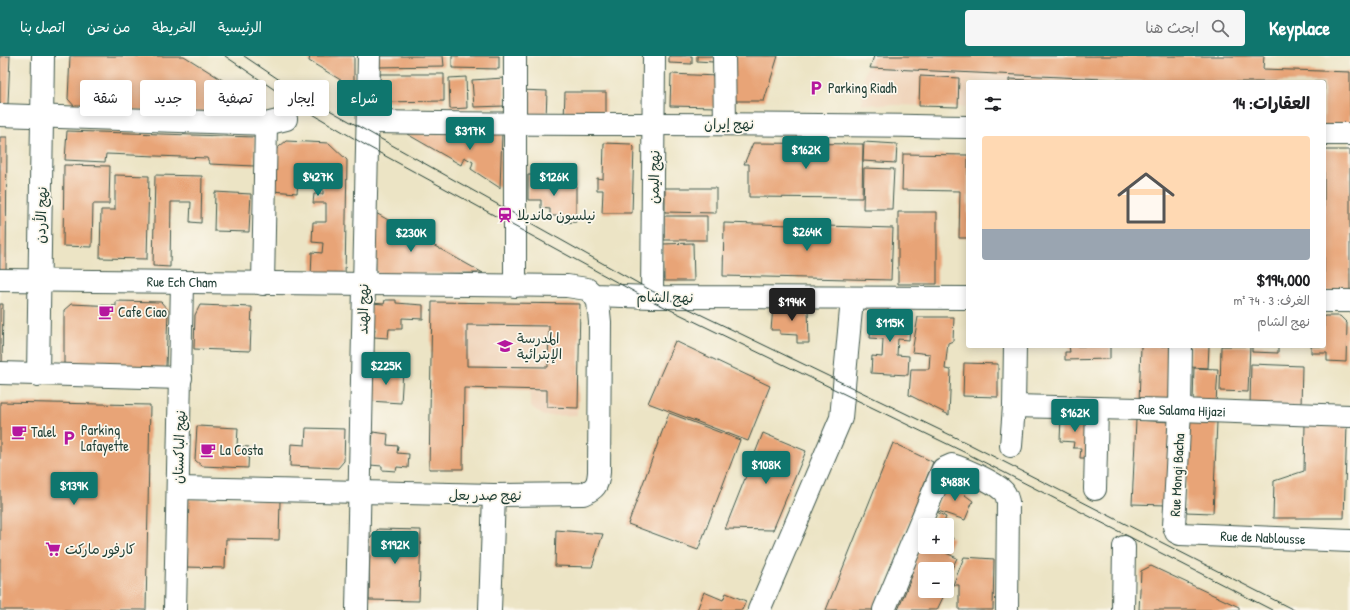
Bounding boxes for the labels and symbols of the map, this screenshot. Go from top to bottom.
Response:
place label: Parking Riadh [828,78,897,98]
parking icon: Parking Riadh [807,79,825,97]
street label: نهج إيران [704,114,754,134]
pin: $317K [442,117,498,151]
pin: $162K [778,136,834,170]
street label: نهج اليمن [644,150,664,204]
pin: $427K [290,163,346,197]
pin: $126K [526,163,582,197]
street label: نهج الأردن [30,186,52,244]
place label: نيلسون مانديلا [517,205,595,224]
station icon: نيلسون مانديلا [496,206,514,224]
pin: $264K [779,218,835,252]
pin: $230K [383,219,439,253]
street label: Rue Ech Cham [147,272,217,291]
street label: نهج الهند [353,284,373,334]
street label: نهج الشام [636,287,694,308]
pin: $194K [764,288,820,322]
place label: Cafe Ciao [118,302,167,321]
cafe icon: Cafe Ciao [97,303,115,321]
pin: $115K [862,309,918,343]
place label: المدرسة الإبترائية [517,328,562,364]
school or university icon: المدرسة الإبترائية [496,337,514,355]
pin: $225K [358,352,414,386]
pin: $162K [1047,399,1103,433]
street label: Rue Salama Hijazi [1138,399,1226,421]
street label: نهج الباكستان [168,410,190,484]
place label: Parking Lafayette [81,420,129,456]
place label: Talel [31,422,56,441]
cafe icon: Talel [10,423,28,441]
parking icon: Parking Lafayette [60,429,78,447]
street label: Rue Mongi Bacha [1165,433,1189,517]
place label: La Costa [220,440,263,459]
cafe icon: La Costa [199,441,217,459]
pin: $108K [738,451,794,485]
pin: $488K [927,468,983,502]
pin: $139K [46,472,102,506]
street label: نهج صدر بعل [448,485,522,505]
street label: Rue de Nablousse [1220,526,1306,548]
pin: $192K [367,531,423,565]
place label: كارفور ماركت [65,539,135,559]
supermarket icon: كارفور ماركت [44,540,62,558]

